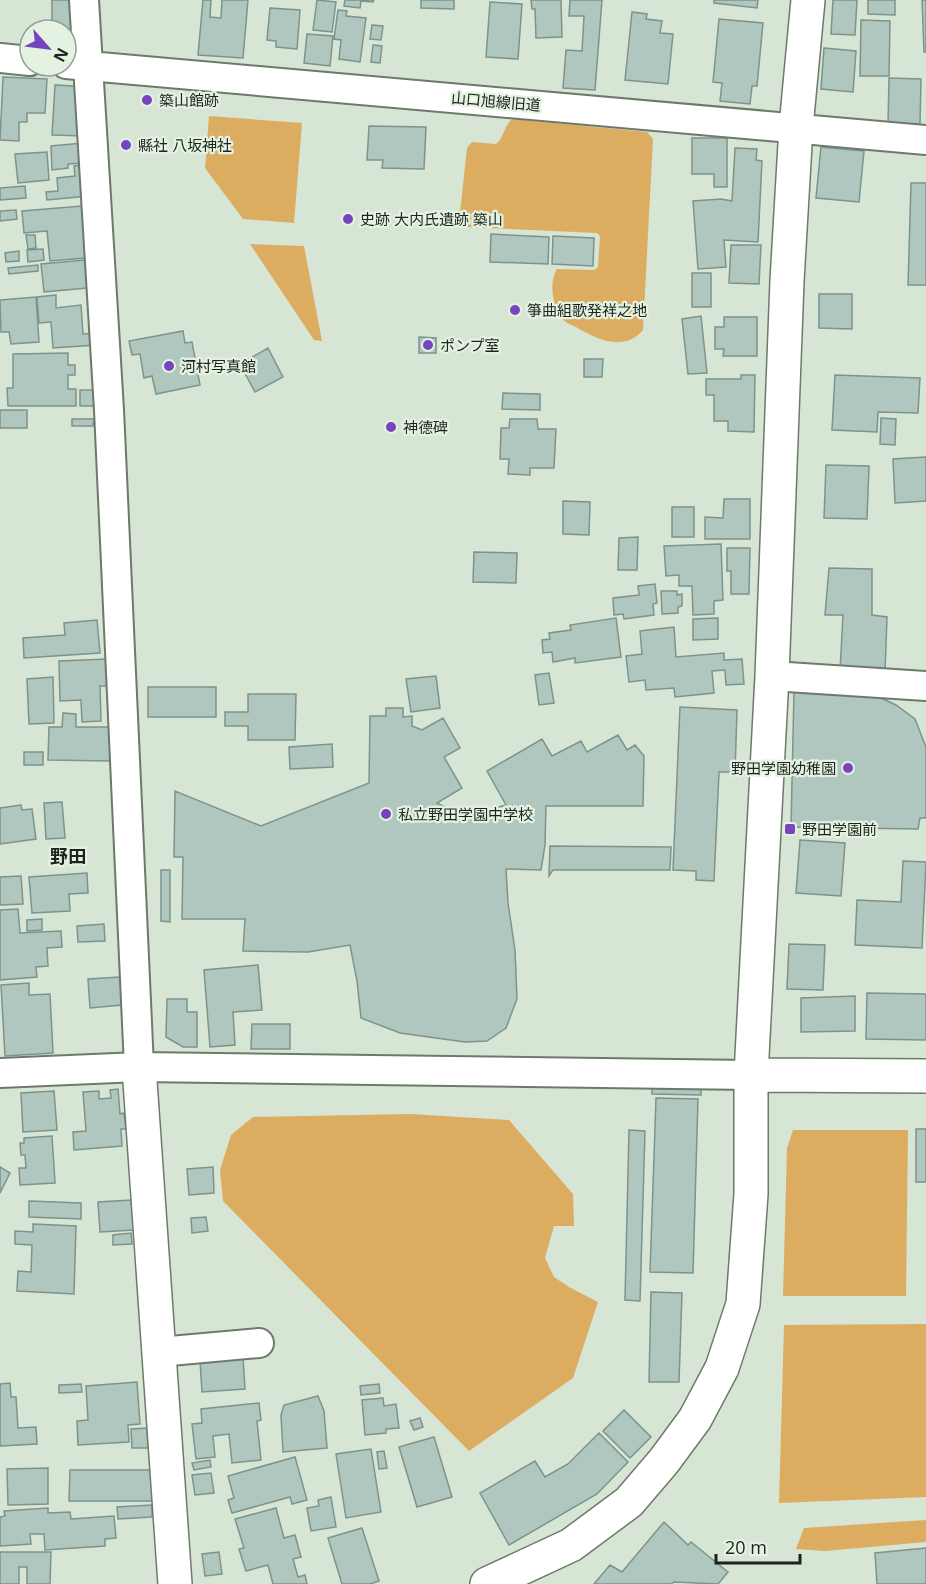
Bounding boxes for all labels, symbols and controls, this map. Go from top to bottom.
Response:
north arrow [18,18,78,78]
text: N [48,44,74,66]
street label: 山口旭線旧道 [450,87,542,115]
place label: 築山館跡 [159,90,219,110]
marker: 築山館跡 [140,93,154,107]
place label: 縣社 八坂神社 [138,135,232,155]
marker: 縣社 八坂神社 [119,138,133,152]
place label: 史跡 大内氏遺跡 築山 [360,209,503,229]
marker: 史跡 大内氏遺跡 築山 [341,212,355,226]
place label: 箏曲組歌発祥之地 [527,300,647,320]
marker: 箏曲組歌発祥之地 [508,303,522,317]
place label: ポンプ室 [440,335,500,355]
marker: ポンプ室 [421,338,435,352]
place label: 河村写真館 [181,356,256,376]
marker: 河村写真館 [162,359,176,373]
place label: 神德碑 [403,417,448,437]
marker: 神德碑 [384,420,398,434]
place label: 野田学園幼稚園 [731,758,836,778]
marker: 野田学園幼稚園 [841,761,855,775]
place label: 私立野田学園中学校 [398,804,533,824]
marker: 私立野田学園中学校 [379,807,393,821]
place label: 野田学園前 [802,819,877,839]
marker: 野田学園前 [783,822,797,836]
district label: 野田 [50,844,86,868]
scale bar [716,1527,800,1565]
text: 20 m [725,1535,767,1559]

